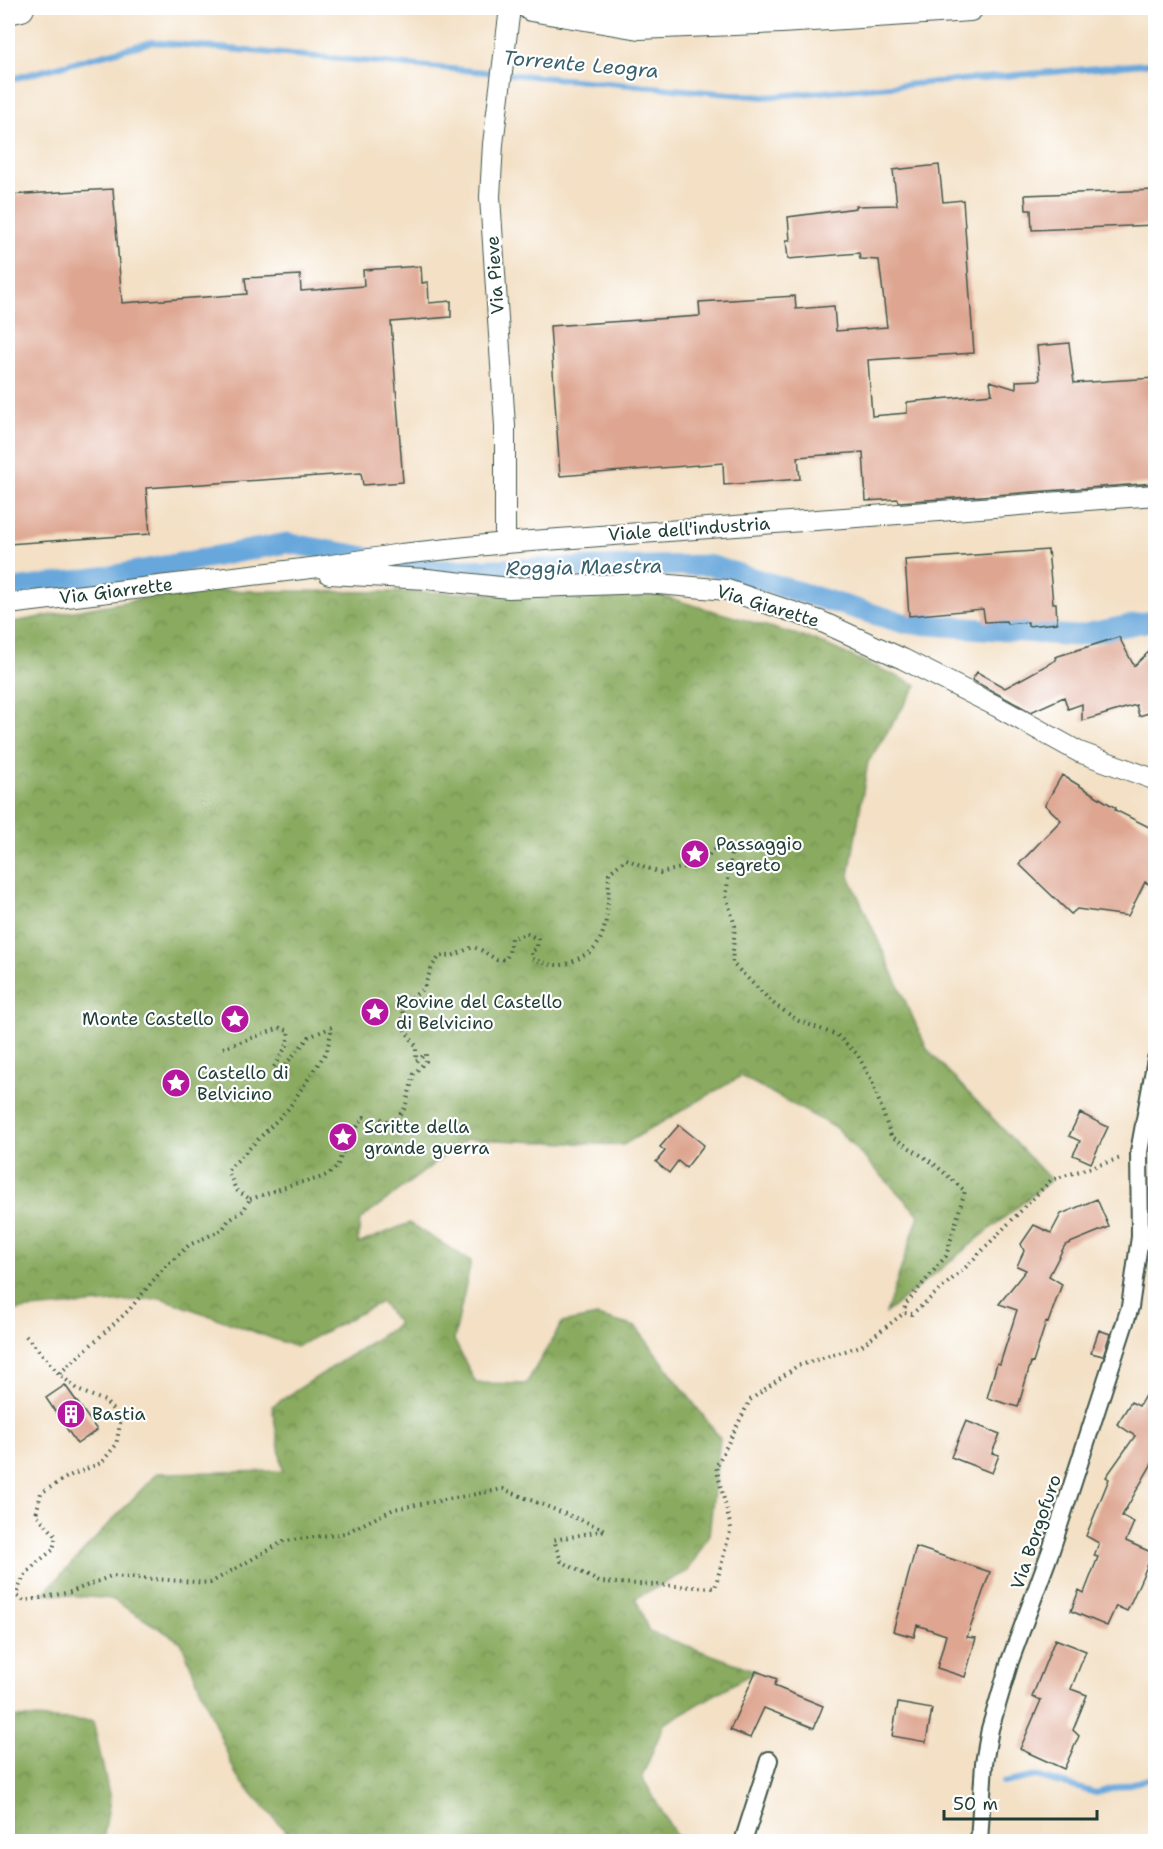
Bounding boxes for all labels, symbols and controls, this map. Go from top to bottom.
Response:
water label: Torrente Leogra [502,44,660,84]
street label: Via Pieve [480,235,510,315]
street label: Viale dell'industria [607,511,771,547]
water label: Roggia Maestra [505,553,663,581]
street label: Via Giarrette [58,572,174,610]
street label: Via Giarette [714,579,822,633]
place label: Passaggio segreto [716,832,802,877]
place icon: Passaggio segreto [679,838,711,870]
place label: Rovine del Castello di Belvicino [396,990,563,1035]
place icon: Rovine del Castello di Belvicino [359,996,391,1028]
place icon: Monte Castello [219,1003,251,1035]
place label: Monte Castello [82,1007,214,1031]
place label: Castello di Belvicino [197,1061,289,1106]
place icon: Castello di Belvicino [160,1067,192,1099]
place label: Scritte della grande guerra [364,1115,489,1160]
place icon: Scritte della grande guerra [327,1121,359,1153]
building icon: Bastia [55,1398,87,1430]
place label: Bastia [92,1402,146,1426]
street label: Via Borgofuro [1005,1471,1067,1593]
scale bar [944,1783,1097,1821]
text: 50 m [953,1792,998,1816]

